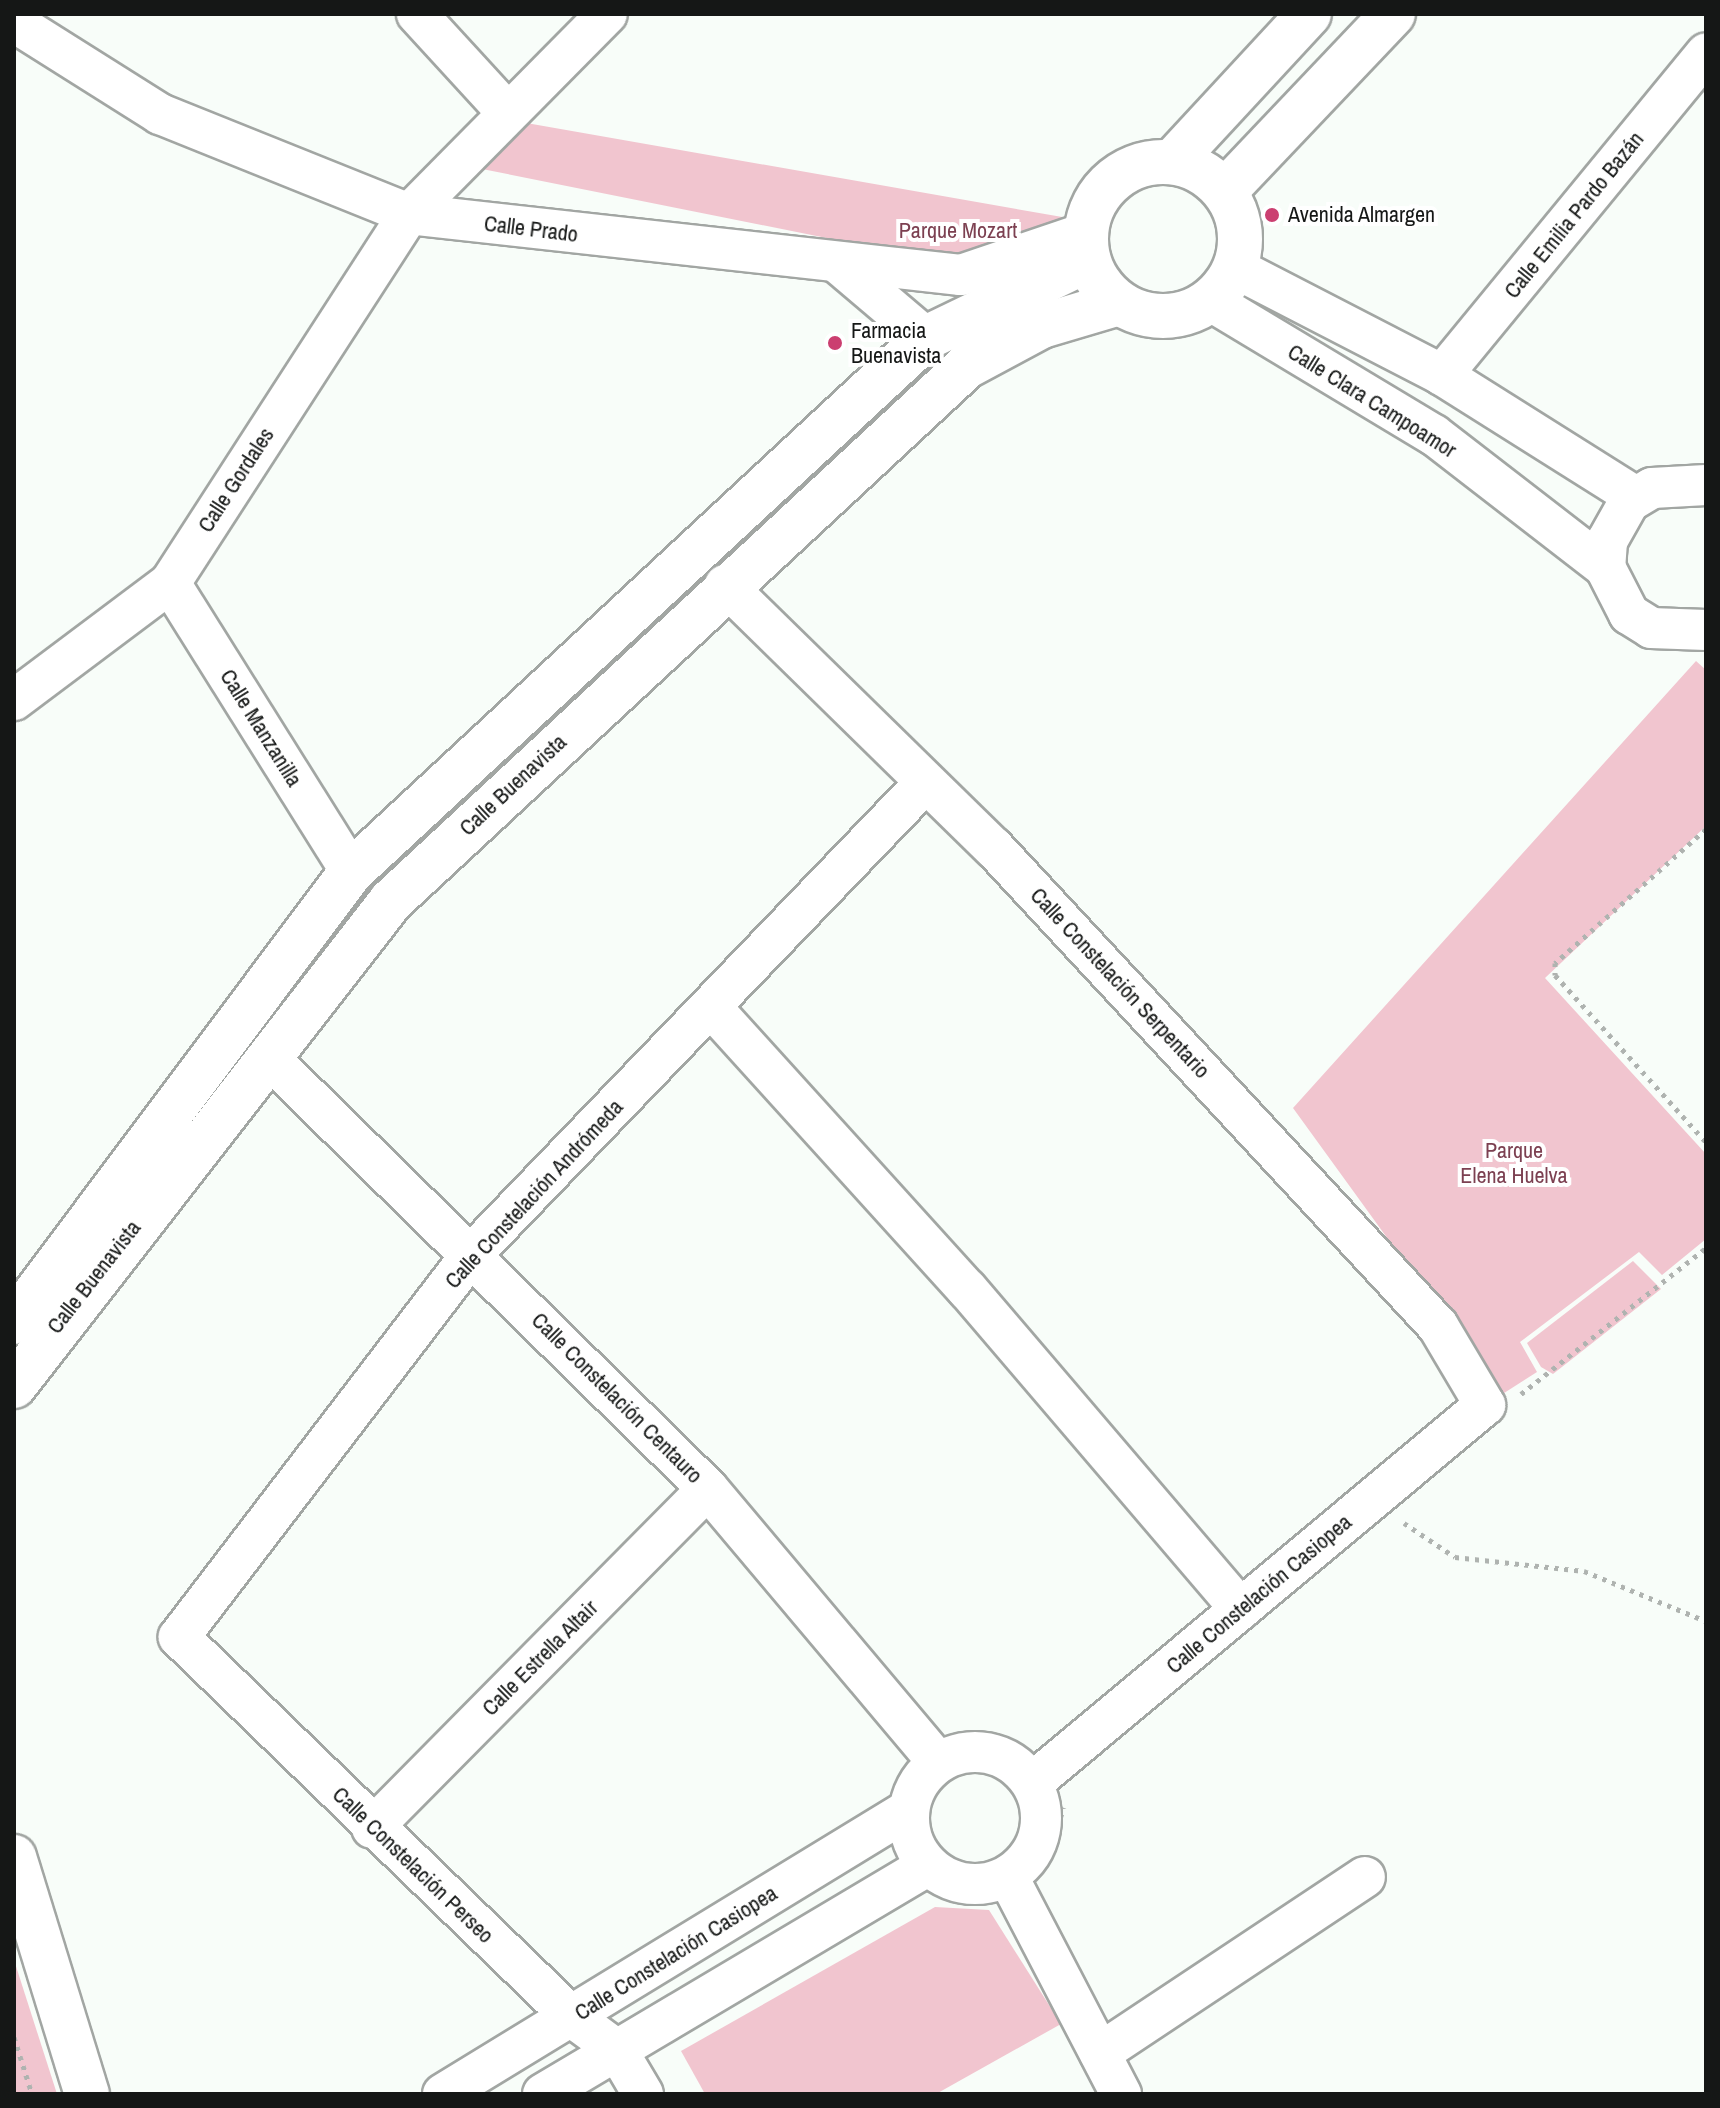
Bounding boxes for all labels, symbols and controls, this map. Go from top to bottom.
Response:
street label: Calle Emilia Pardo Bazán [1499,126,1649,304]
place label: Avenida Almargen [1288,202,1436,228]
marker: Avenida Almargen [1263,206,1281,224]
street label: Calle Prado [483,210,579,248]
park label: Parque Mozart [899,218,1017,244]
place label: Farmacia Buenavista [851,317,941,368]
marker: Farmacia Buenavista [826,334,844,352]
street label: Calle Clara Campoamor [1283,339,1461,463]
street label: Calle Gordales [192,423,280,537]
street label: Calle Manzanilla [214,664,308,792]
street label: Calle Buenavista [454,729,572,841]
street label: Calle Constelación Serpentario [1025,882,1215,1084]
street label: Calle Constelación Andrómeda [439,1094,629,1294]
park label: Parque Elena Huelva [1460,1137,1568,1188]
street label: Calle Buenavista [42,1215,146,1339]
street label: Calle Constelación Centauro [526,1307,708,1489]
street label: Calle Constelación Casiopea [1161,1509,1357,1679]
street label: Calle Estrella Altair [476,1594,604,1722]
street label: Calle Constelación Perseo [327,1781,499,1949]
street label: Calle Constelación Casiopea [570,1880,782,2026]

